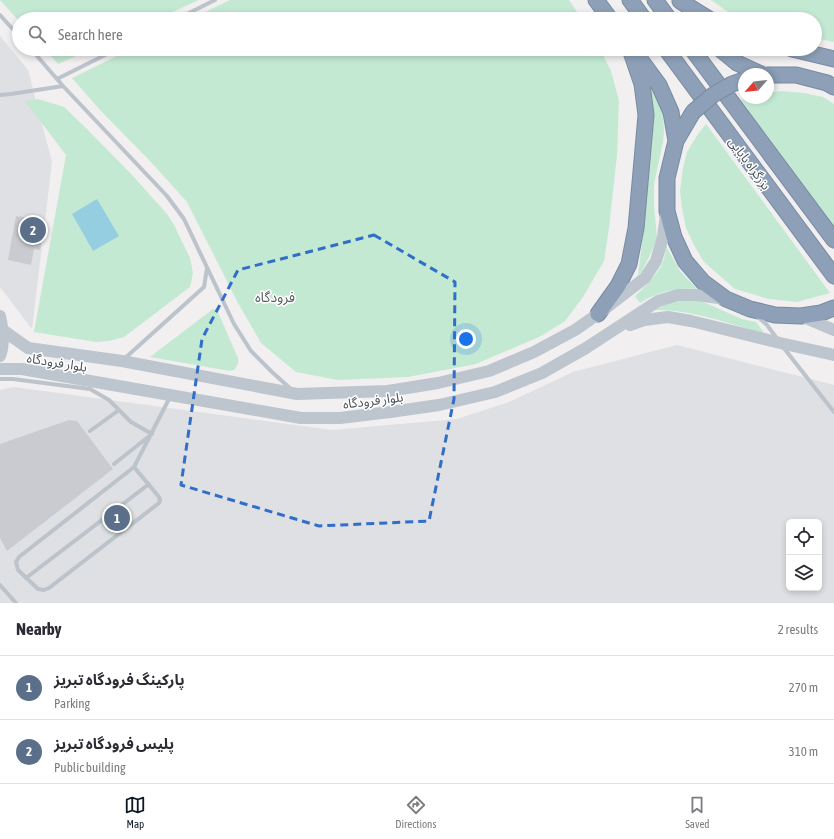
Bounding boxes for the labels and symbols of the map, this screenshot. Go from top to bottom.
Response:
north arrow [738,68,774,104]
street label: بزرگراه بابایی [725,134,774,193]
pin: 2 [20,215,46,245]
district label: فرودگاه [255,289,295,306]
your location [456,329,476,349]
street label: بلوار فرودگاه [26,350,88,375]
street label: بلوار فرودگاه [342,389,404,412]
pin: 1 [104,503,130,533]

